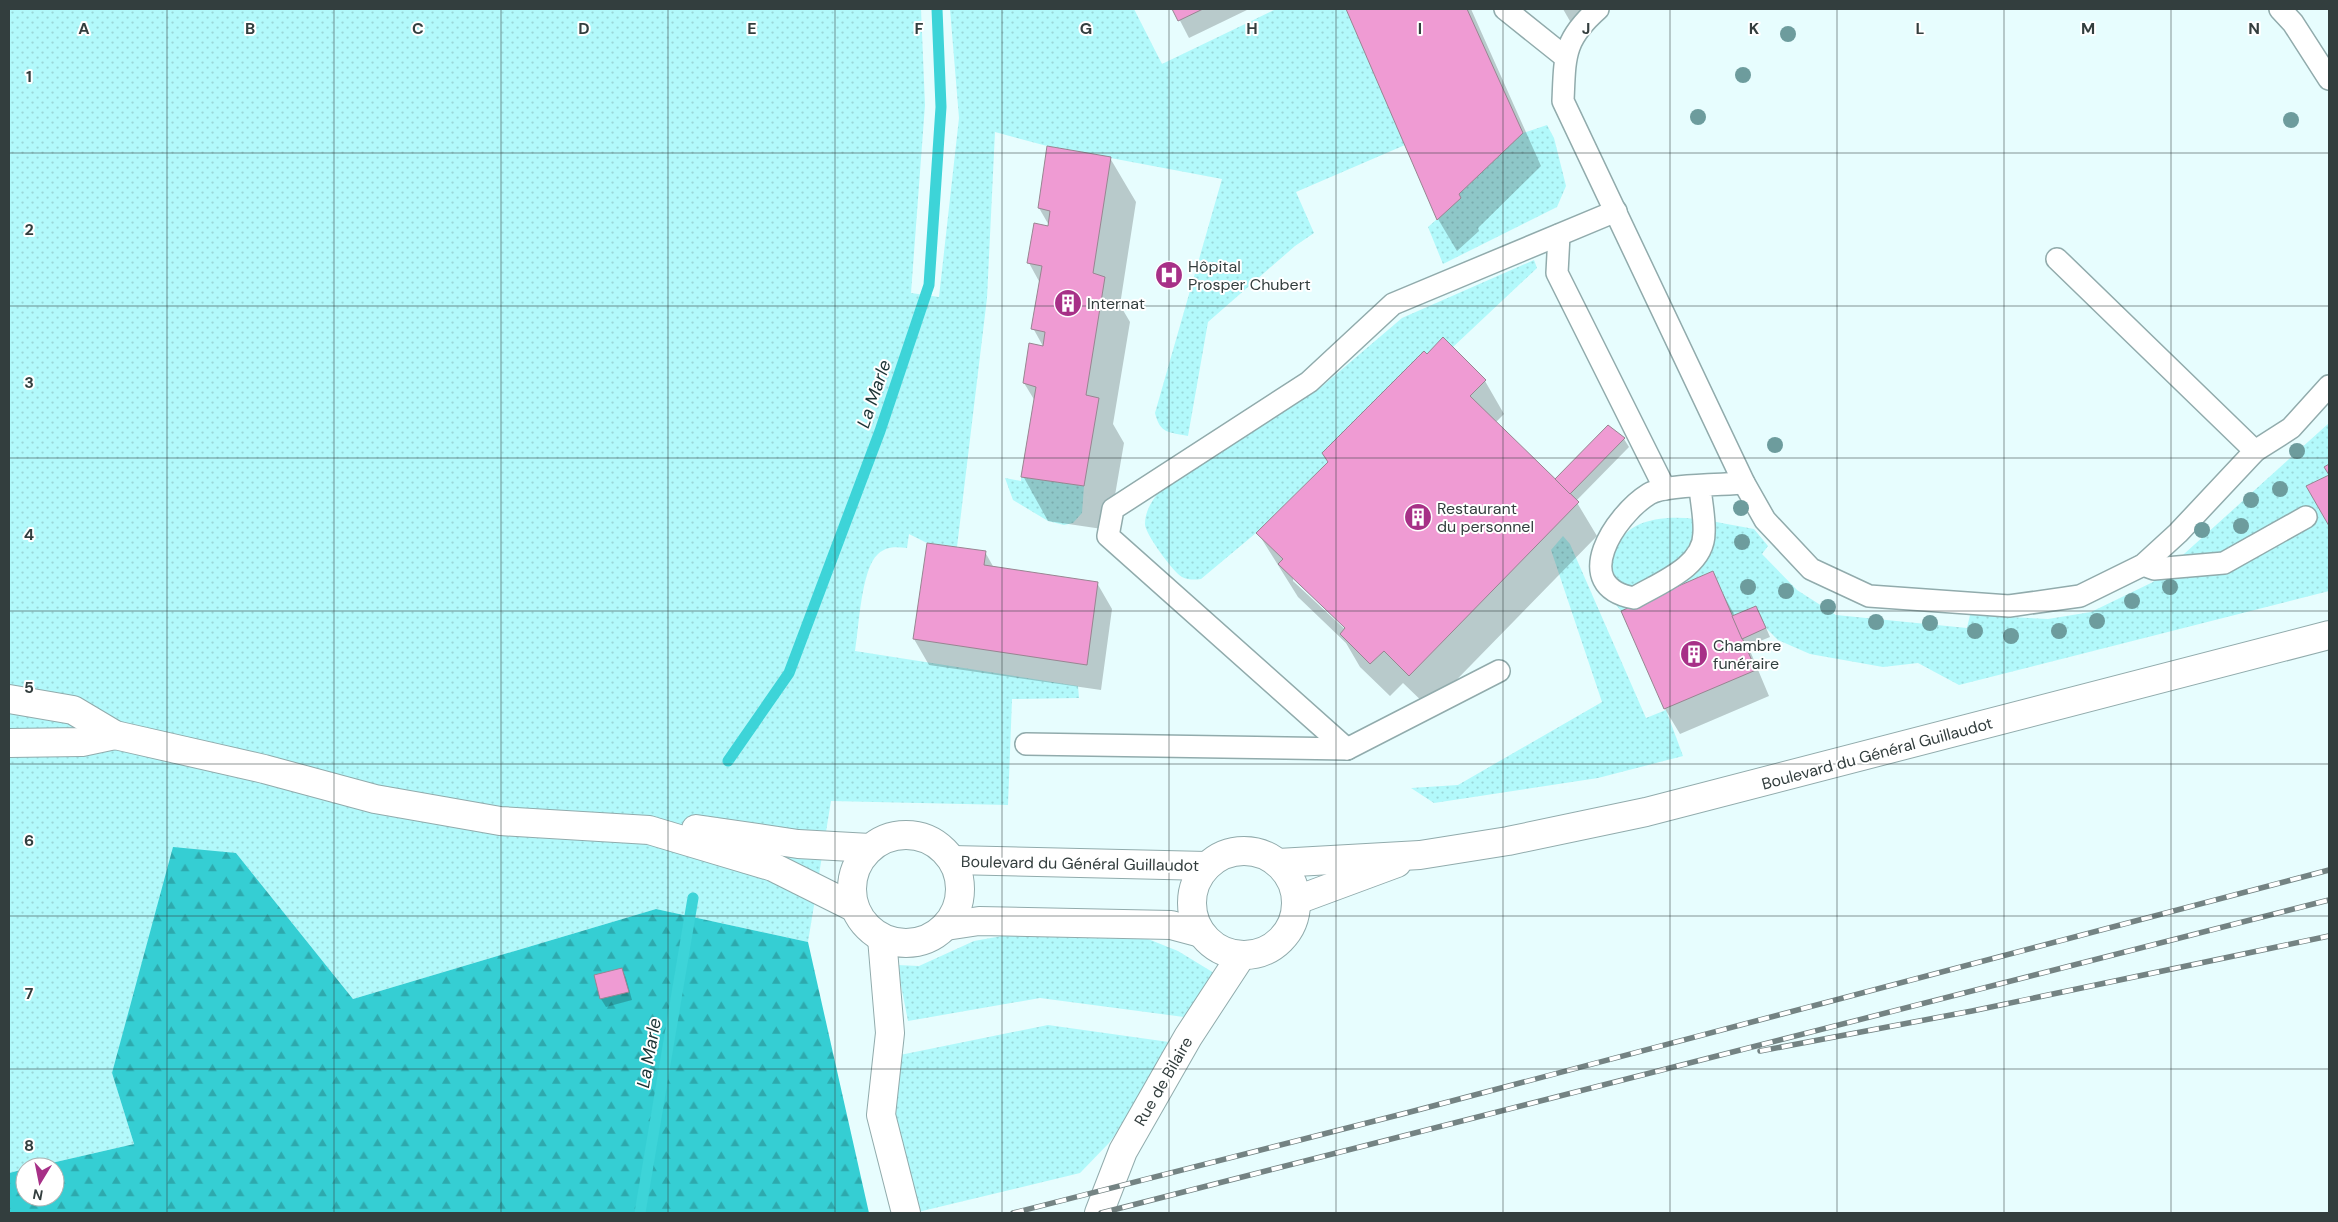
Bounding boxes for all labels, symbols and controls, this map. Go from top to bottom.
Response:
text: A [78,18,90,39]
text: B [245,18,255,39]
text: C [412,18,424,39]
text: D [578,18,590,39]
text: E [747,18,757,39]
text: F [915,18,924,39]
text: G [1080,18,1092,39]
text: H [1246,18,1258,39]
text: I [1418,18,1422,39]
text: J [1582,18,1590,39]
text: K [1749,18,1760,39]
text: L [1916,18,1925,39]
text: M [2081,18,2095,39]
text: N [2248,18,2260,39]
text: 1 [26,66,32,87]
text: 2 [24,219,34,240]
place label: Hôpital Prosper Chubert [1188,256,1311,295]
hospital icon: Hôpital Prosper Chubert [1154,260,1184,290]
building icon: Internat [1053,288,1083,318]
place label: Internat [1087,293,1145,314]
water label: La Marle [851,357,897,431]
text: 3 [24,372,34,393]
place label: Restaurant du personnel [1437,498,1534,537]
building icon: Restaurant du personnel [1403,502,1433,532]
text: 4 [24,524,34,545]
place label: Chambre funéraire [1713,635,1781,674]
building icon: Chambre funéraire [1679,639,1709,669]
text: 5 [24,677,34,698]
street label: Boulevard du Général Guillaudot [1759,713,1995,794]
text: 6 [24,830,34,851]
street label: Boulevard du Général Guillaudot [961,851,1199,876]
text: 7 [25,983,34,1004]
water label: La Marle [631,1016,667,1090]
street label: Rue de Bilaire [1129,1033,1197,1130]
text: 8 [24,1135,34,1156]
north arrow [15,1157,65,1207]
text: N [31,1185,44,1205]

